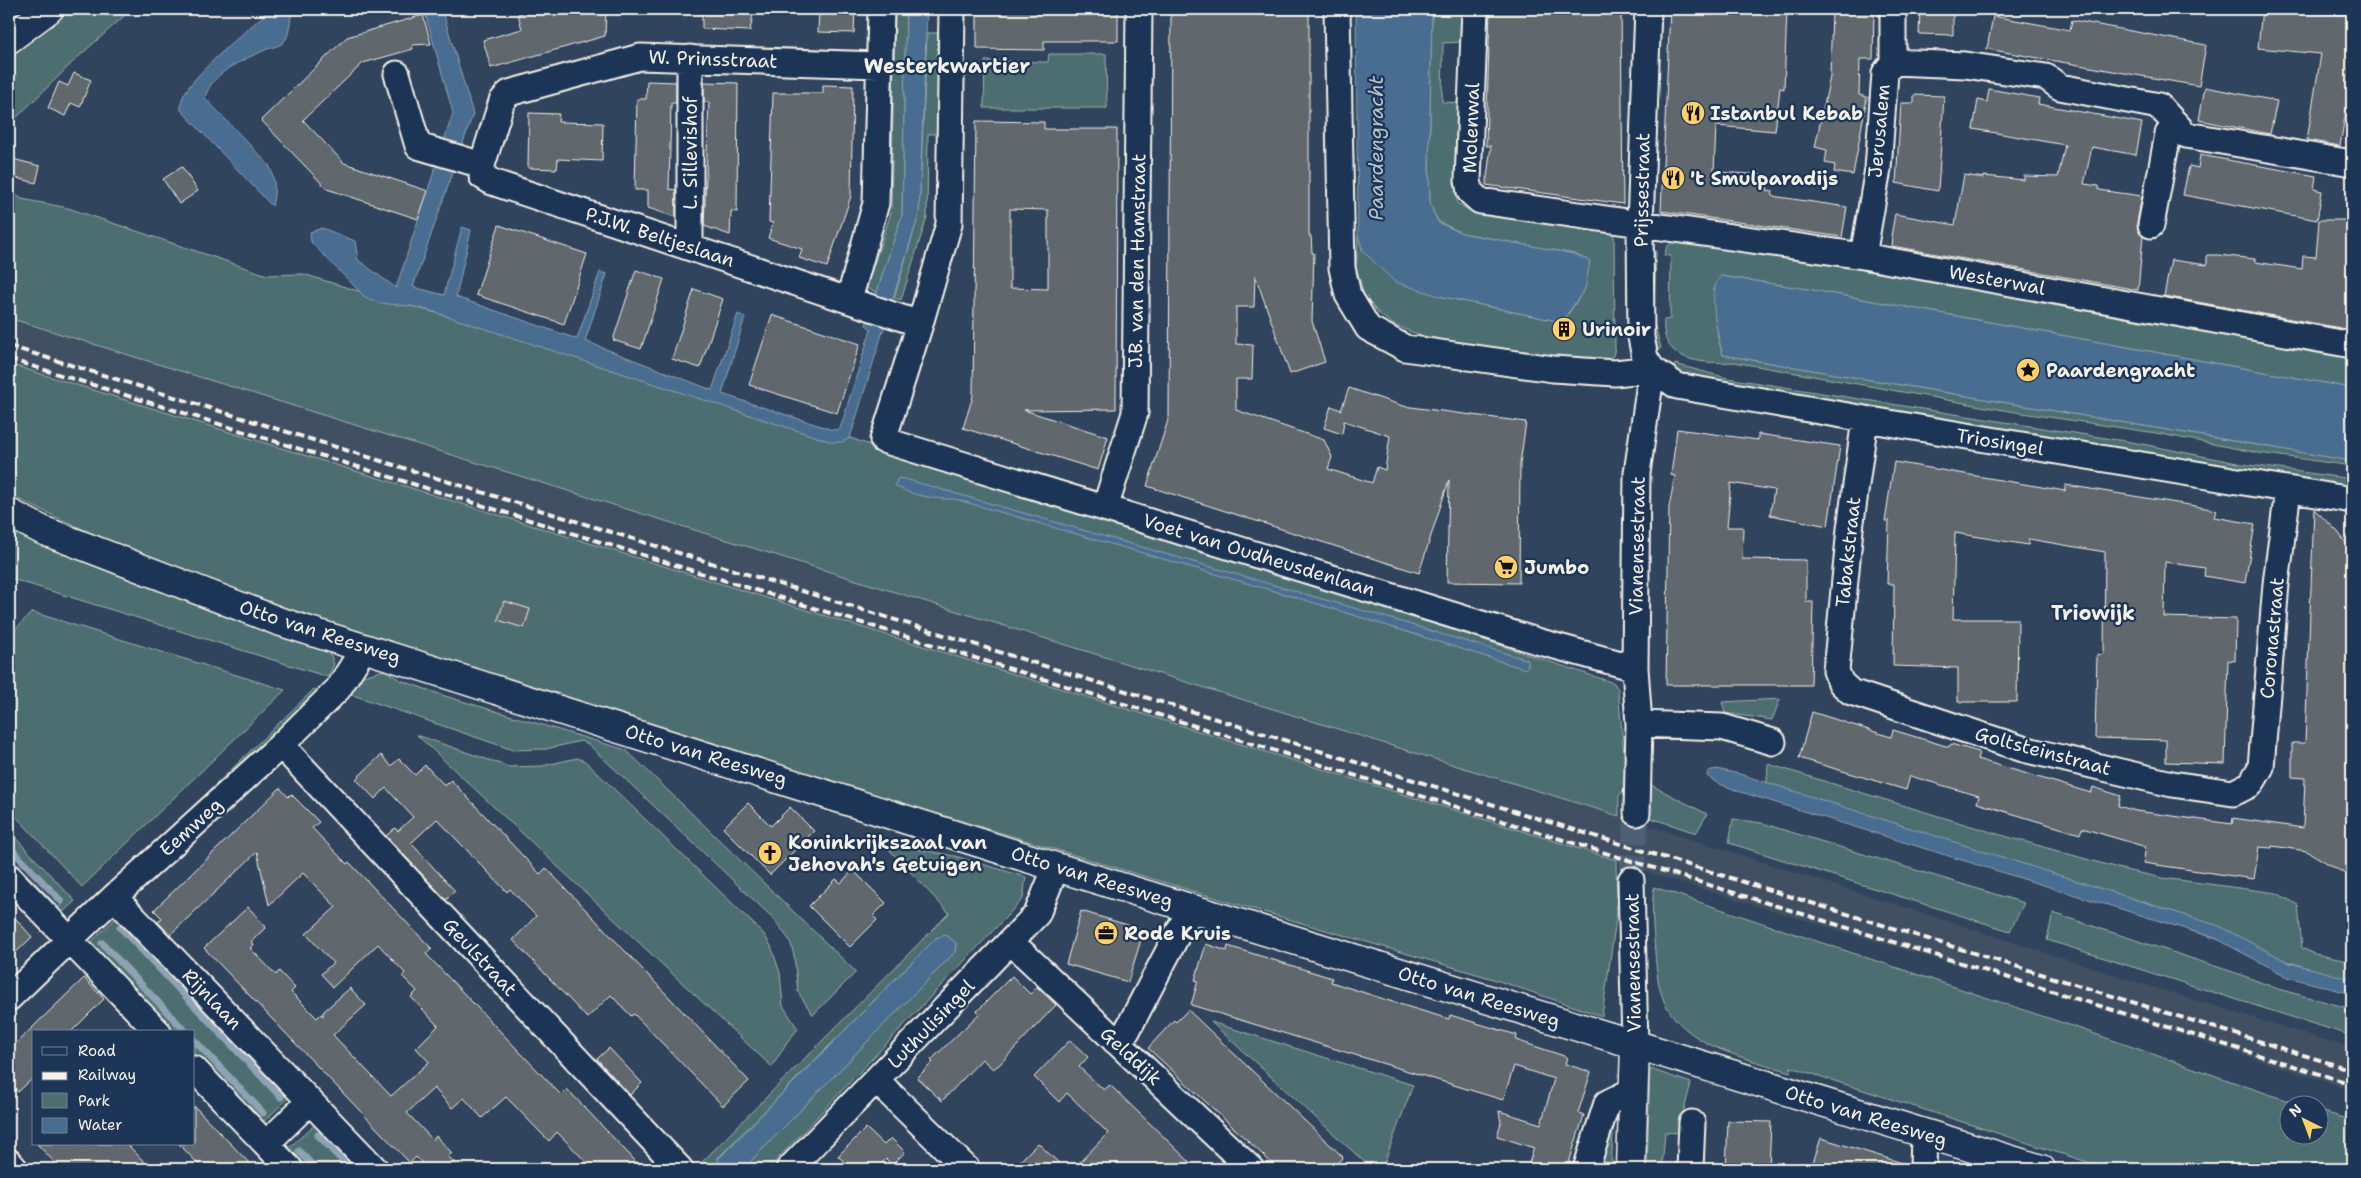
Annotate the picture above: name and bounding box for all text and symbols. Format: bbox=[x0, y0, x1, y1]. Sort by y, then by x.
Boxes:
street label: W. Prinsstraat bbox=[648, 44, 778, 74]
district label: Westerkwartier bbox=[864, 53, 1030, 79]
water label: Paardengracht bbox=[1363, 76, 1389, 220]
street label: Molenwal bbox=[1457, 82, 1485, 174]
street label: Jerusalem bbox=[1862, 83, 1896, 179]
street label: L. Sillevishof bbox=[678, 95, 703, 210]
restaurant icon: Istanbul Kebab bbox=[1680, 100, 1706, 126]
place label: Istanbul Kebab bbox=[1710, 101, 1863, 126]
street label: Prijssestraat bbox=[1629, 133, 1655, 247]
street label: J.B. van den Hamstraat bbox=[1123, 153, 1151, 369]
restaurant icon: 't Smulparadijs bbox=[1660, 165, 1686, 191]
place label: 't Smulparadijs bbox=[1690, 166, 1838, 191]
street label: P.J.W. Beltjeslaan bbox=[582, 201, 738, 273]
street label: Westerwal bbox=[1947, 259, 2048, 301]
building icon: Urinoir bbox=[1551, 316, 1577, 342]
place label: Urinoir bbox=[1582, 317, 1651, 342]
place icon: Paardengracht bbox=[2015, 357, 2041, 383]
place label: Paardengracht bbox=[2046, 358, 2195, 383]
street label: Triosingel bbox=[1954, 423, 2046, 461]
street label: Vianensestraat bbox=[1623, 476, 1651, 616]
street label: Tabakstraat bbox=[1830, 495, 1866, 609]
street label: Voet van Oudheusdenlaan bbox=[1140, 508, 1378, 602]
supermarket icon: Jumbo bbox=[1493, 554, 1519, 580]
place label: Jumbo bbox=[1524, 555, 1589, 580]
street label: Coronastraat bbox=[2254, 576, 2290, 700]
street label: Otto van Reesweg bbox=[236, 594, 404, 670]
district label: Triowijk bbox=[2051, 600, 2135, 626]
street label: Otto van Reesweg bbox=[622, 718, 790, 792]
street label: Goltsteinstraat bbox=[1972, 721, 2114, 781]
street label: Eemweg bbox=[154, 792, 228, 862]
place label: Koninkrijkszaal van Jehovah's Getuigen bbox=[788, 830, 987, 877]
church icon: Koninkrijkszaal van Jehovah's Getuigen bbox=[757, 840, 783, 866]
street label: Otto van Reesweg bbox=[1008, 840, 1176, 914]
street label: Vianensestraat bbox=[1619, 893, 1647, 1033]
street label: Geulstraat bbox=[437, 913, 523, 1001]
office icon: Rode Kruis bbox=[1093, 920, 1119, 946]
place label: Rode Kruis bbox=[1124, 921, 1231, 946]
street label: Otto van Reesweg bbox=[1395, 960, 1563, 1034]
street label: Rijnlaan bbox=[177, 963, 247, 1035]
street label: Luthulisingel bbox=[882, 974, 980, 1074]
street label: Gelddijk bbox=[1095, 1021, 1167, 1091]
legend bbox=[32, 1030, 195, 1146]
text: Road bbox=[78, 1041, 116, 1061]
text: Railway bbox=[78, 1065, 136, 1085]
street label: Otto van Reesweg bbox=[1782, 1079, 1950, 1153]
text: Park bbox=[78, 1091, 110, 1111]
north arrow bbox=[2278, 1096, 2328, 1146]
text: N bbox=[2285, 1100, 2305, 1121]
text: Water bbox=[78, 1115, 122, 1135]

